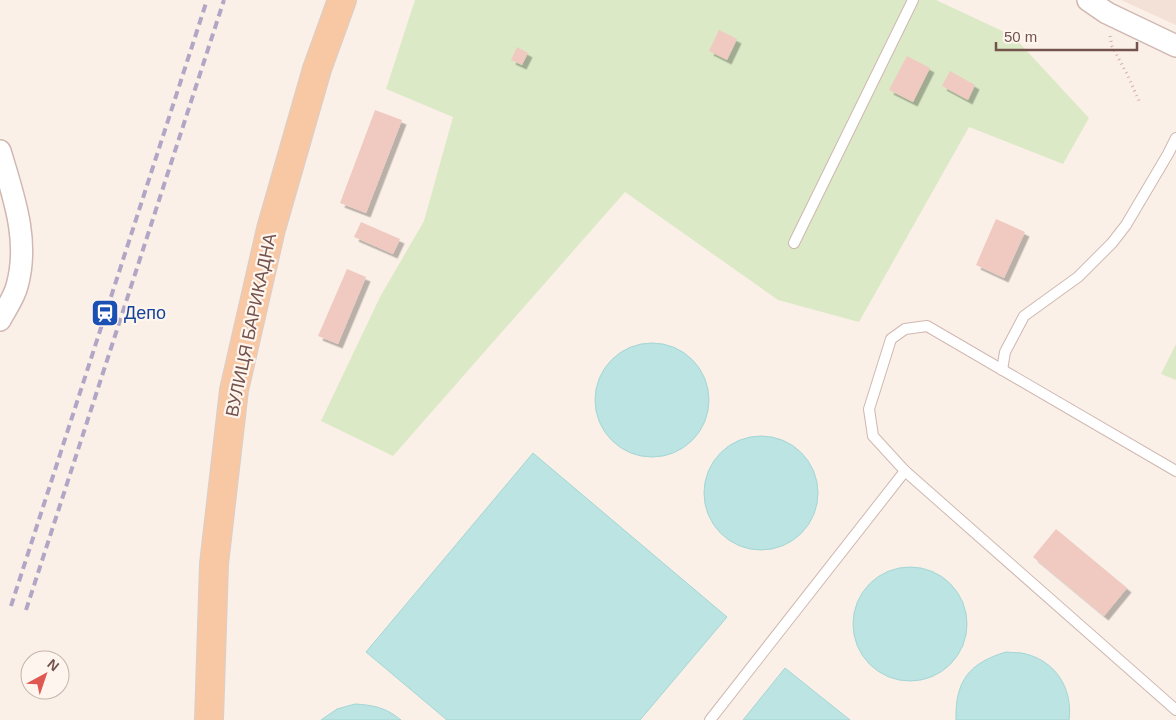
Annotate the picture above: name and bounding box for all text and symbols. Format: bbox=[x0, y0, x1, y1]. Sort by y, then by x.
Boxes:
scale bar bbox=[996, 20, 1137, 52]
text: 50 m bbox=[1004, 28, 1037, 45]
street label: ВУЛИЦЯ БАРИКАДНА bbox=[222, 231, 280, 419]
station icon: Депо bbox=[90, 298, 120, 328]
place label: Депо bbox=[124, 303, 166, 323]
north arrow bbox=[20, 650, 70, 700]
text: N bbox=[44, 656, 62, 674]

